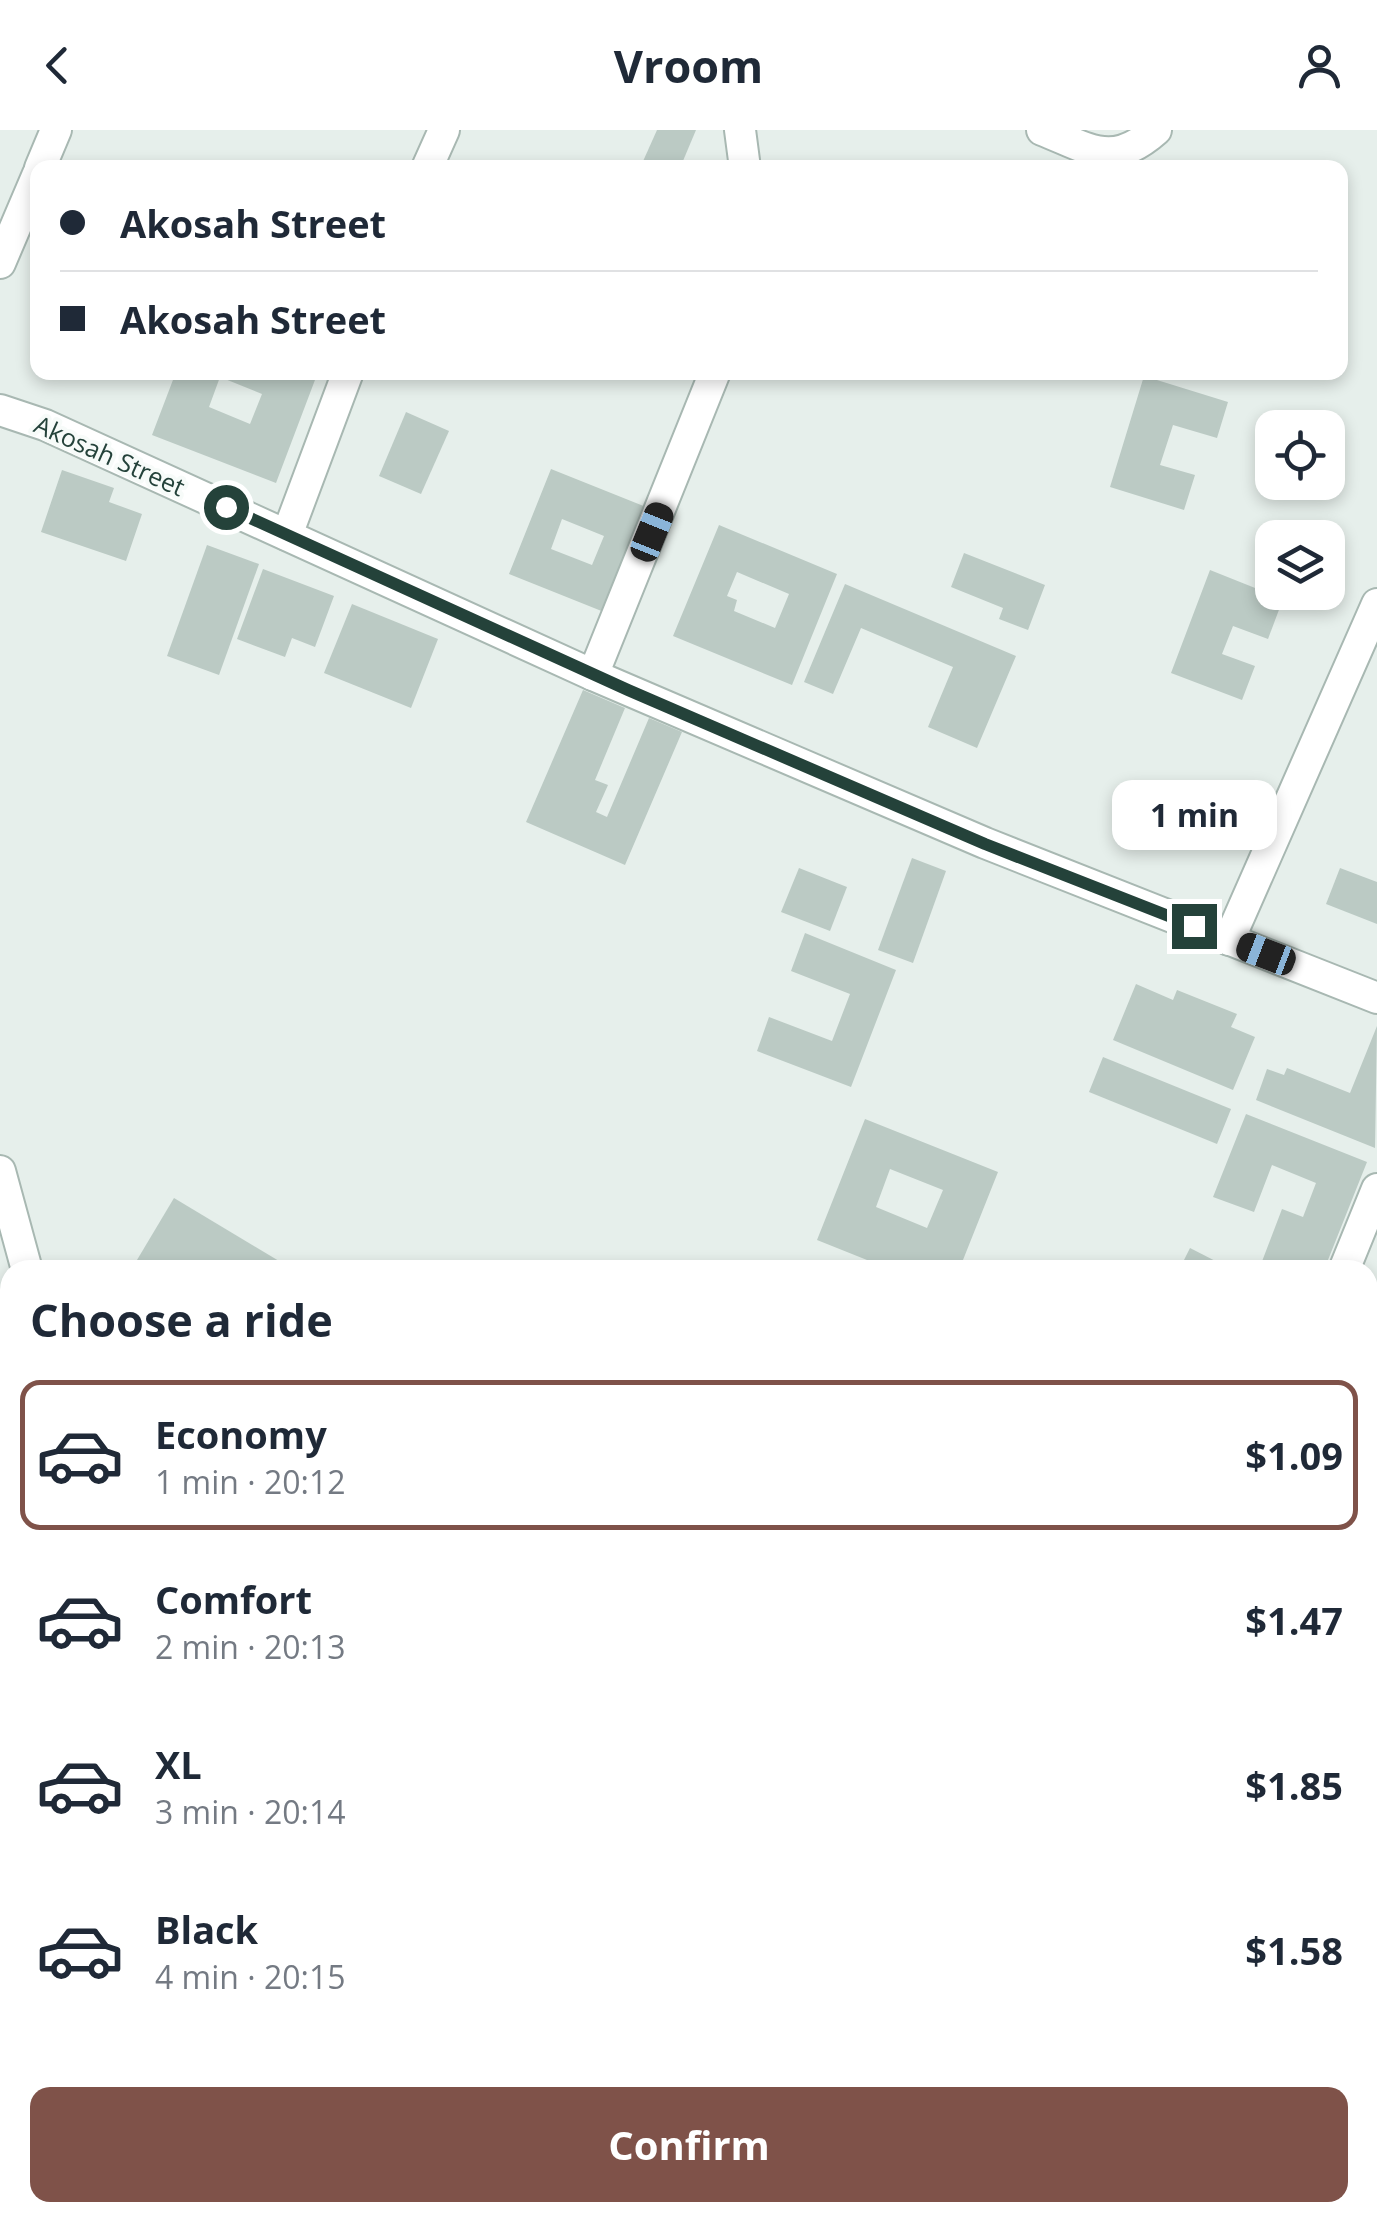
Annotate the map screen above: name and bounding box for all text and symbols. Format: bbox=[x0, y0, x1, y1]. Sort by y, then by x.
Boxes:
text: Vroom bbox=[614, 35, 763, 96]
icon: back bbox=[30, 38, 85, 93]
icon: person bbox=[1292, 38, 1347, 93]
text: Akosah Street bbox=[120, 197, 386, 249]
text: Akosah Street bbox=[120, 293, 386, 345]
street label: Akosah Street bbox=[29, 407, 191, 503]
map controls bbox=[1255, 410, 1345, 610]
button: locate bbox=[1255, 410, 1345, 500]
route start bbox=[204, 485, 249, 530]
car bbox=[627, 499, 677, 565]
button: layers bbox=[1255, 520, 1345, 610]
callout: 1 min bbox=[1112, 781, 1276, 851]
text: 1 min bbox=[1150, 793, 1239, 836]
route end bbox=[1172, 904, 1217, 949]
car bbox=[1233, 929, 1299, 979]
text: Choose a ride bbox=[30, 1289, 333, 1350]
text: Economy bbox=[155, 1408, 327, 1460]
icon: car bbox=[35, 1410, 125, 1500]
text: $1.09 bbox=[1245, 1429, 1343, 1481]
text: 1 min · 20:12 bbox=[155, 1460, 346, 1503]
text: Comfort bbox=[155, 1573, 312, 1625]
icon: car bbox=[35, 1575, 125, 1665]
text: $1.47 bbox=[1245, 1594, 1343, 1646]
text: 2 min · 20:13 bbox=[155, 1625, 346, 1668]
text: XL bbox=[155, 1738, 202, 1790]
icon: car bbox=[35, 1740, 125, 1830]
text: $1.85 bbox=[1245, 1759, 1343, 1811]
text: 3 min · 20:14 bbox=[155, 1790, 346, 1833]
text: Black bbox=[155, 1903, 258, 1955]
icon: car bbox=[35, 1905, 125, 1995]
text: $1.58 bbox=[1245, 1924, 1343, 1976]
text: 4 min · 20:15 bbox=[155, 1955, 346, 1998]
button: Confirm bbox=[30, 2087, 1348, 2202]

